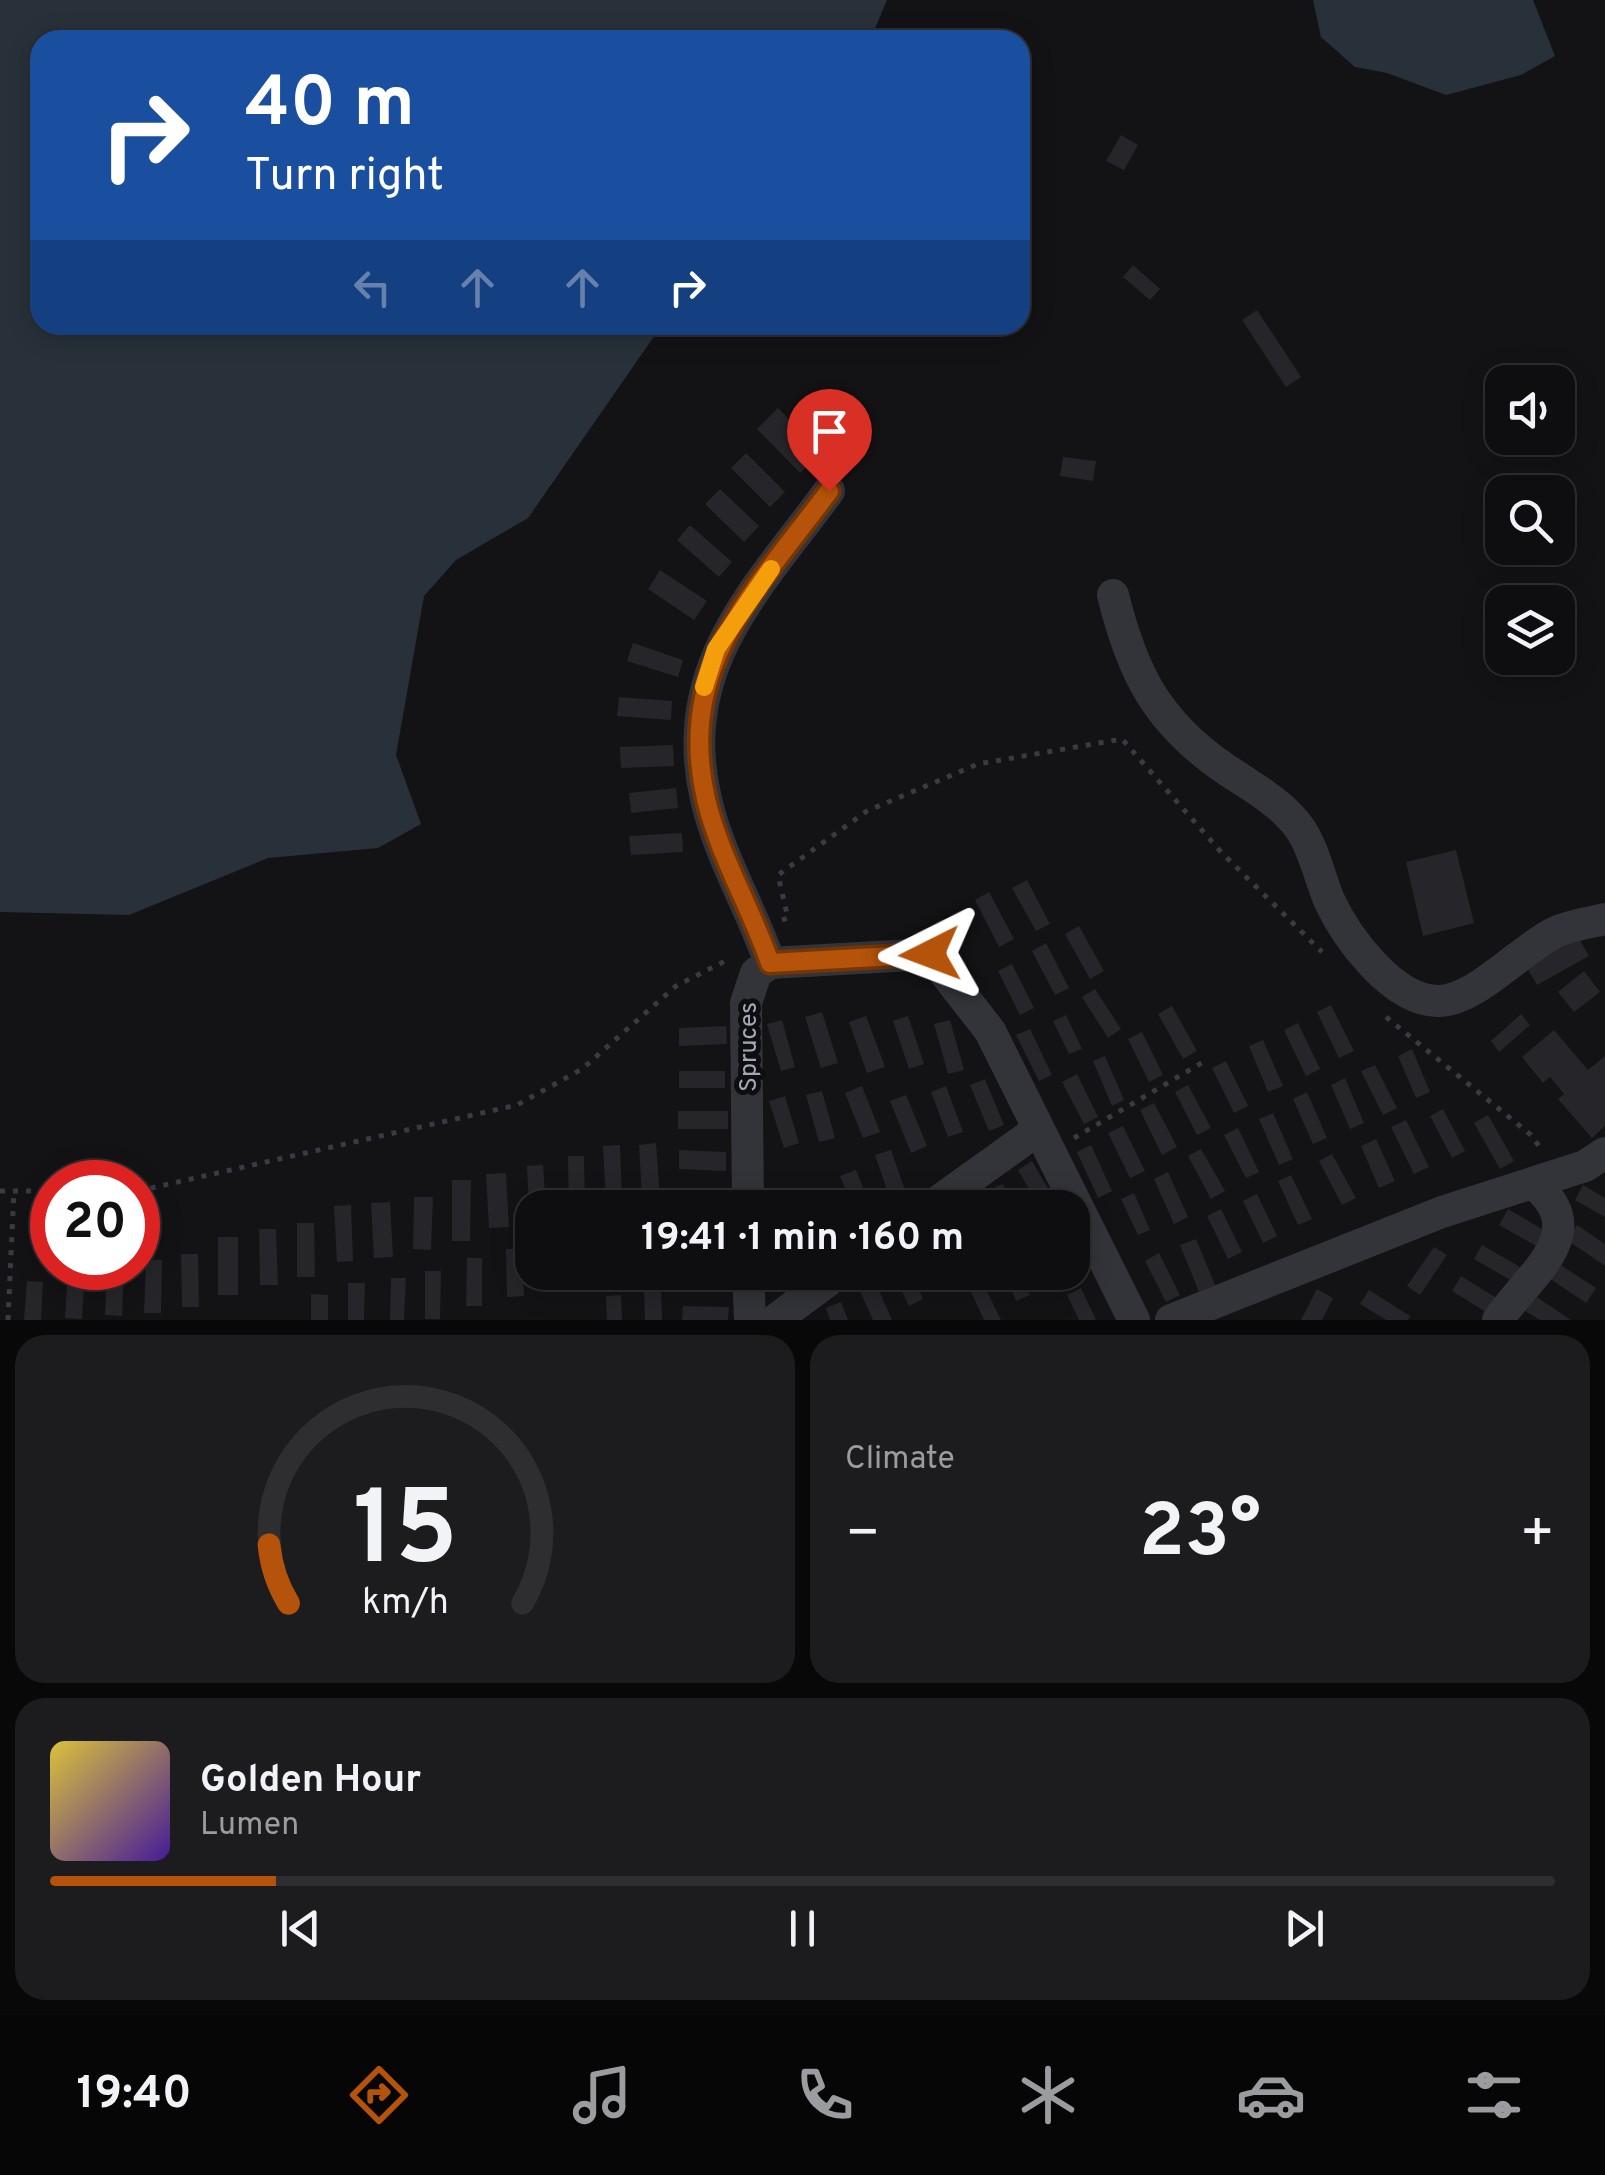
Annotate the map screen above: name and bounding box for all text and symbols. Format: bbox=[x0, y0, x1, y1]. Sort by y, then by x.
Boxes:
text: 40 m bbox=[245, 62, 415, 151]
icon: right bbox=[80, 70, 210, 200]
text: Turn right bbox=[245, 149, 444, 206]
icon: left bbox=[345, 260, 400, 315]
icon: ahead bbox=[450, 260, 505, 315]
icon: ahead bbox=[555, 260, 610, 315]
icon: right bbox=[660, 260, 715, 315]
map controls bbox=[1485, 365, 1575, 675]
button: sound bbox=[1485, 365, 1575, 455]
pin bbox=[787, 389, 872, 492]
icon: arrive bbox=[802, 404, 857, 459]
button: search bbox=[1485, 475, 1575, 565]
button: layers bbox=[1485, 585, 1575, 675]
position arrow bbox=[878, 902, 982, 1006]
street label: Spruces bbox=[734, 1002, 766, 1092]
speed limit sign: 20 bbox=[30, 1160, 160, 1290]
text: 19:41 · 1 min · 160 m bbox=[641, 1215, 964, 1264]
text: Climate bbox=[845, 1440, 955, 1480]
text: 15 bbox=[352, 1469, 458, 1601]
text: 23° bbox=[1139, 1488, 1261, 1583]
text: − bbox=[845, 1501, 880, 1571]
text: + bbox=[1520, 1501, 1555, 1571]
text: km/h bbox=[362, 1581, 448, 1627]
text: Golden Hour bbox=[200, 1757, 421, 1806]
text: Lumen bbox=[200, 1806, 299, 1846]
icon: previous bbox=[273, 1901, 328, 1956]
icon: pause bbox=[775, 1901, 830, 1956]
icon: next bbox=[1277, 1901, 1332, 1956]
icon: directions bbox=[344, 2060, 414, 2130]
icon: music bbox=[567, 2060, 637, 2130]
icon: phone bbox=[790, 2060, 860, 2130]
icon: climate bbox=[1013, 2060, 1083, 2130]
icon: car bbox=[1236, 2060, 1306, 2130]
icon: filters bbox=[1459, 2060, 1529, 2130]
text: 19:40 bbox=[76, 2067, 192, 2124]

